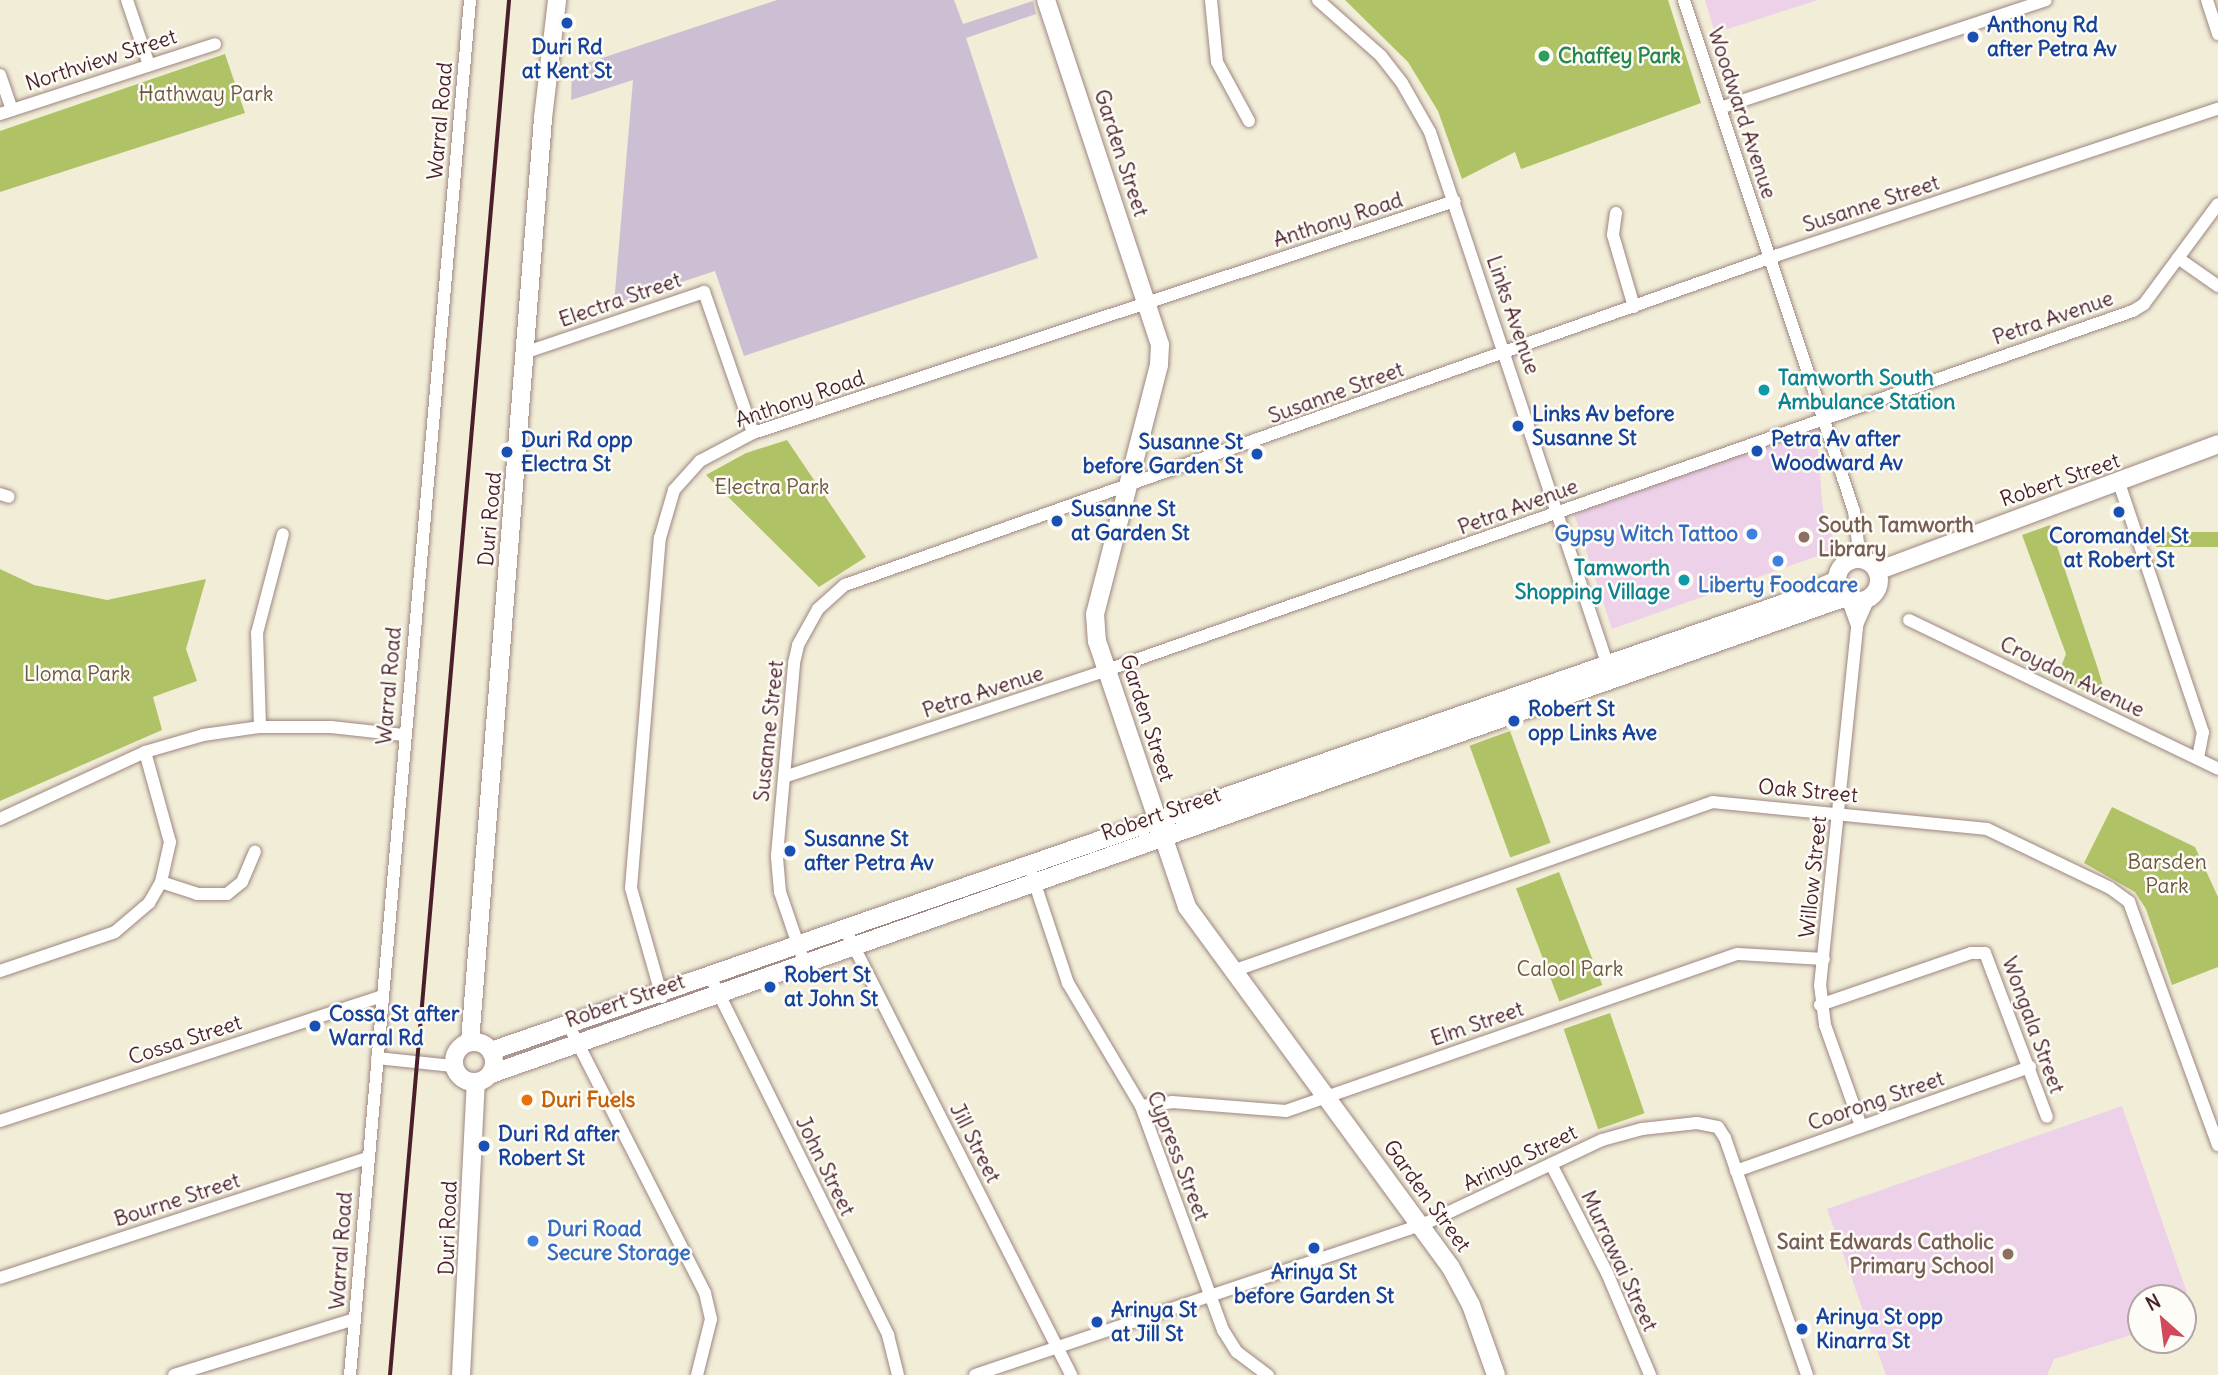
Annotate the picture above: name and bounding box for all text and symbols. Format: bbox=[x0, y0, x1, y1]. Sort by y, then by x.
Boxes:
place label: Anthony Rd after Petra Av bbox=[1987, 12, 2117, 62]
marker: Duri Rd at Kent St bbox=[559, 15, 575, 31]
street label: Northview Street bbox=[22, 24, 180, 96]
street label: Woodward Avenue bbox=[1702, 24, 1782, 202]
marker: Anthony Rd after Petra Av bbox=[1965, 29, 1981, 45]
place label: Duri Rd at Kent St bbox=[522, 34, 612, 84]
place label: Chaffey Park bbox=[1558, 43, 1681, 69]
marker: Chaffey Park bbox=[1536, 48, 1552, 64]
street label: Warral Road bbox=[422, 61, 458, 181]
park label: Hathway Park bbox=[139, 81, 273, 107]
street label: Garden Street bbox=[1089, 86, 1153, 220]
street label: Susanne Street bbox=[1800, 170, 1942, 238]
street label: Anthony Road bbox=[1270, 187, 1406, 253]
street label: Links Avenue bbox=[1481, 252, 1545, 378]
street label: Electra Street bbox=[556, 267, 684, 333]
street label: Petra Avenue bbox=[1989, 286, 2117, 350]
street label: Susanne Street bbox=[1265, 357, 1407, 429]
street label: Anthony Road bbox=[732, 365, 868, 433]
place label: Tamworth South Ambulance Station bbox=[1778, 365, 1955, 415]
marker: Tamworth South Ambulance Station bbox=[1756, 382, 1772, 398]
place label: Links Av before Susanne St bbox=[1532, 401, 1675, 451]
marker: Links Av before Susanne St bbox=[1510, 418, 1526, 434]
place label: Petra Av after Woodward Av bbox=[1771, 426, 1903, 476]
place label: Duri Rd opp Electra St bbox=[521, 427, 633, 477]
place label: Susanne St before Garden St bbox=[1083, 429, 1243, 479]
marker: Petra Av after Woodward Av bbox=[1749, 443, 1765, 459]
marker: Duri Rd opp Electra St bbox=[499, 444, 515, 460]
marker: Susanne St before Garden St bbox=[1249, 446, 1265, 462]
street label: Robert Street bbox=[1997, 448, 2123, 512]
street label: Duri Road bbox=[473, 471, 507, 567]
park label: Electra Park bbox=[715, 474, 829, 500]
street label: Petra Avenue bbox=[1455, 474, 1581, 540]
place label: Susanne St at Garden St bbox=[1071, 496, 1190, 546]
marker: Coromandel St at Robert St bbox=[2111, 504, 2127, 520]
place label: South Tamworth Library bbox=[1818, 512, 1974, 562]
marker: Susanne St at Garden St bbox=[1049, 513, 1065, 529]
place label: Gypsy Witch Tattoo bbox=[1554, 521, 1738, 547]
place label: Coromandel St at Robert St bbox=[2049, 523, 2189, 573]
marker: Gypsy Witch Tattoo bbox=[1744, 526, 1760, 542]
marker: South Tamworth Library bbox=[1796, 529, 1812, 545]
marker: Liberty Foodcare bbox=[1770, 553, 1786, 569]
place label: Tamworth Shopping Village bbox=[1515, 555, 1670, 605]
marker: Tamworth Shopping Village bbox=[1676, 572, 1692, 588]
place label: Liberty Foodcare bbox=[1698, 572, 1858, 598]
street label: Warral Road bbox=[371, 626, 407, 746]
street label: Croydon Avenue bbox=[1996, 631, 2148, 723]
street label: Garden Street bbox=[1115, 651, 1179, 785]
street label: Susanne Street bbox=[749, 659, 789, 803]
park label: Lloma Park bbox=[24, 661, 130, 687]
street label: Petra Avenue bbox=[919, 661, 1047, 723]
place label: Robert St opp Links Ave bbox=[1528, 696, 1657, 746]
marker: Robert St opp Links Ave bbox=[1506, 713, 1522, 729]
street label: Oak Street bbox=[1757, 774, 1859, 808]
street label: Robert Street bbox=[1098, 782, 1224, 846]
street label: Willow Street bbox=[1794, 815, 1832, 939]
place label: Susanne St after Petra Av bbox=[804, 826, 934, 876]
marker: Susanne St after Petra Av bbox=[782, 843, 798, 859]
park label: Barsden Park bbox=[2127, 849, 2207, 899]
street label: Wongala Street bbox=[1997, 953, 2069, 1097]
park label: Calool Park bbox=[1516, 956, 1624, 982]
place label: Robert St at John St bbox=[784, 962, 878, 1012]
street label: Robert Street bbox=[562, 969, 688, 1033]
marker: Robert St at John St bbox=[762, 979, 778, 995]
street label: Elm Street bbox=[1427, 996, 1527, 1052]
place label: Cossa St after Warral Rd bbox=[329, 1001, 459, 1051]
street label: Cossa Street bbox=[125, 1010, 245, 1070]
marker: Cossa St after Warral Rd bbox=[307, 1018, 323, 1034]
street label: Coorong Street bbox=[1805, 1066, 1947, 1136]
place label: Duri Fuels bbox=[541, 1087, 635, 1113]
street label: Cypress Street bbox=[1142, 1088, 1214, 1224]
marker: Duri Fuels bbox=[519, 1092, 535, 1108]
street label: Jill Street bbox=[944, 1099, 1006, 1187]
street label: John Street bbox=[790, 1112, 860, 1220]
street label: Arinya Street bbox=[1459, 1120, 1581, 1196]
place label: Duri Rd after Robert St bbox=[498, 1121, 620, 1171]
street label: Garden Street bbox=[1378, 1135, 1476, 1257]
marker: Duri Rd after Robert St bbox=[476, 1138, 492, 1154]
street label: Bourne Street bbox=[111, 1168, 243, 1232]
street label: Duri Road bbox=[434, 1180, 462, 1276]
street label: Murrawai Street bbox=[1575, 1187, 1663, 1335]
street label: Warral Road bbox=[324, 1191, 358, 1311]
place label: Duri Road Secure Storage bbox=[547, 1216, 691, 1266]
place label: Saint Edwards Catholic Primary School bbox=[1777, 1229, 1994, 1279]
marker: Duri Road Secure Storage bbox=[525, 1233, 541, 1249]
marker: Arinya St before Garden St bbox=[1306, 1240, 1322, 1256]
marker: Saint Edwards Catholic Primary School bbox=[2000, 1246, 2016, 1262]
place label: Arinya St before Garden St bbox=[1234, 1259, 1394, 1309]
north arrow bbox=[2127, 1284, 2197, 1354]
text: N bbox=[2142, 1289, 2165, 1316]
place label: Arinya St at Jill St bbox=[1111, 1297, 1197, 1347]
place label: Arinya St opp Kinarra St bbox=[1816, 1304, 1943, 1354]
marker: Arinya St at Jill St bbox=[1089, 1314, 1105, 1330]
marker: Arinya St opp Kinarra St bbox=[1794, 1321, 1810, 1337]

